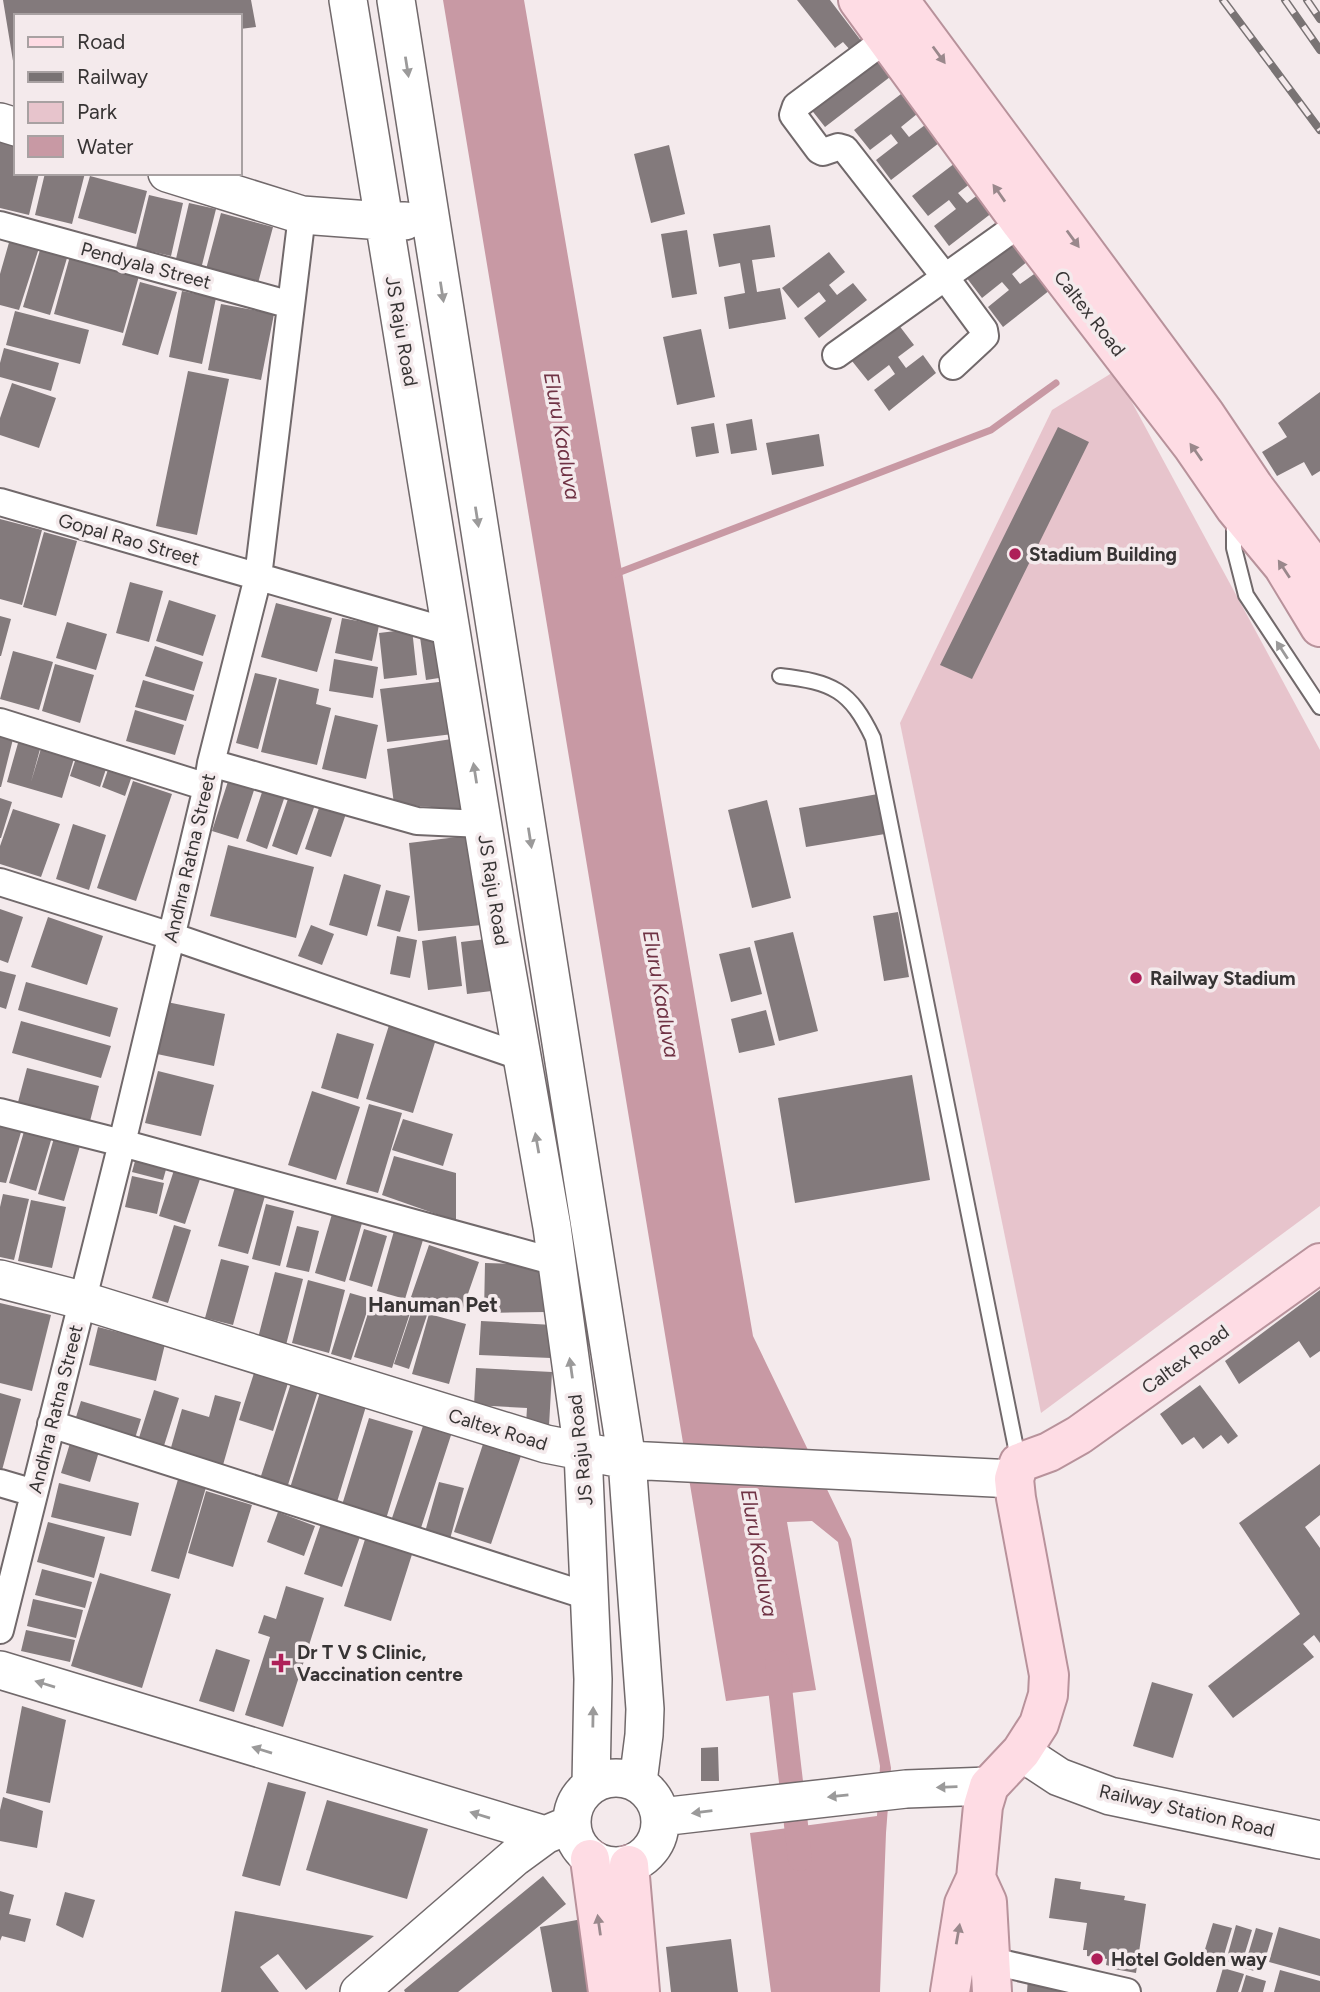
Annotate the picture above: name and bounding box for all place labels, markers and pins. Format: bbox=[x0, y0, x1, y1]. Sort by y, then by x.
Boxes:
place label: Stadium Building bbox=[1029, 543, 1177, 566]
marker: Stadium Building bbox=[1007, 546, 1023, 562]
place label: Railway Stadium bbox=[1150, 967, 1296, 990]
marker: Railway Stadium bbox=[1128, 970, 1144, 986]
place label: Dr T V S Clinic, Vaccination centre bbox=[297, 1641, 463, 1686]
marker: Dr T V S Clinic, Vaccination centre bbox=[271, 1653, 291, 1673]
place label: Hotel Golden way bbox=[1111, 1948, 1267, 1971]
marker: Hotel Golden way bbox=[1089, 1951, 1105, 1967]

